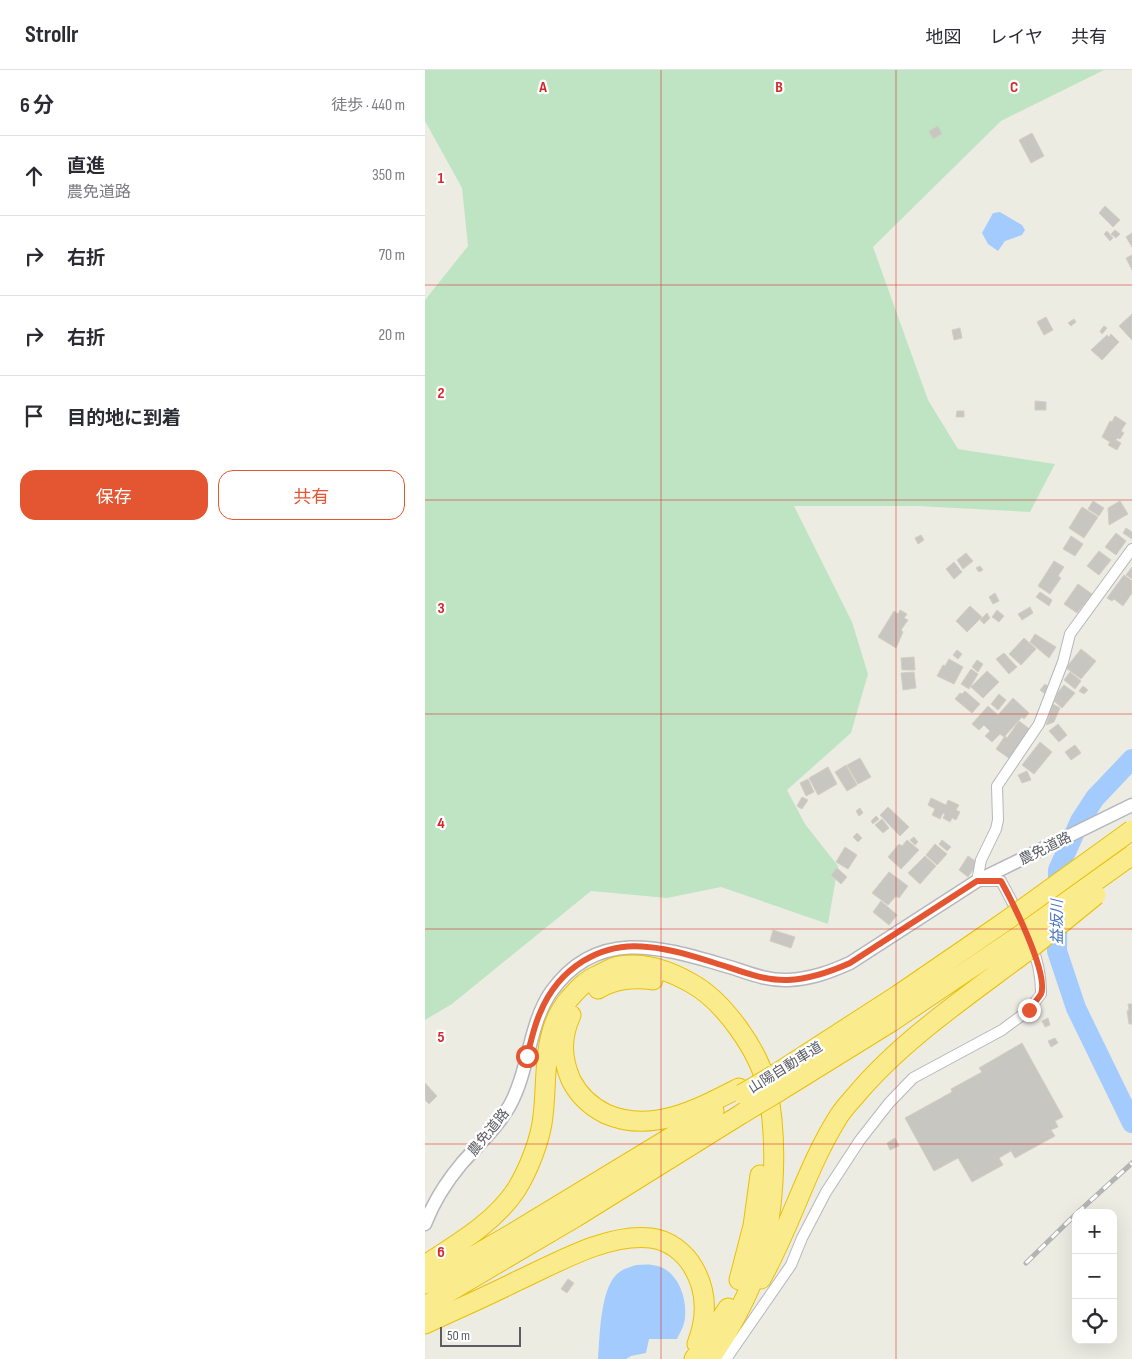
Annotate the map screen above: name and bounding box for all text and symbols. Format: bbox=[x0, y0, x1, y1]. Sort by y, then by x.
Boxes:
text: Strollr bbox=[25, 20, 79, 49]
text: 地図 bbox=[926, 27, 962, 48]
text: レイヤ bbox=[990, 27, 1043, 48]
text: 共有 bbox=[1071, 27, 1107, 48]
text: A bbox=[538, 78, 547, 97]
text: B bbox=[775, 78, 783, 97]
text: C bbox=[1010, 78, 1018, 97]
text: 6 分 bbox=[20, 93, 54, 118]
text: 徒歩 · 440 m bbox=[331, 96, 405, 115]
text: 直進 bbox=[67, 155, 105, 178]
icon: ahead bbox=[20, 162, 48, 190]
text: 350 m bbox=[372, 166, 405, 185]
text: 1 bbox=[438, 169, 445, 188]
text: 農免道路 bbox=[67, 183, 131, 202]
icon: right bbox=[20, 242, 48, 270]
text: 70 m bbox=[379, 246, 405, 265]
text: 右折 bbox=[67, 247, 105, 270]
icon: right bbox=[20, 322, 48, 350]
text: 20 m bbox=[378, 326, 405, 345]
text: 右折 bbox=[67, 327, 105, 350]
text: 2 bbox=[437, 384, 445, 403]
icon: arrive bbox=[20, 402, 48, 430]
text: 目的地に到着 bbox=[67, 407, 181, 430]
button: 保存 bbox=[20, 470, 208, 520]
button: 共有 bbox=[218, 470, 405, 520]
text: 3 bbox=[437, 599, 445, 618]
text: 4 bbox=[437, 814, 445, 833]
street label: 農免道路 bbox=[1016, 829, 1074, 868]
water label: 益坂川 bbox=[1048, 898, 1067, 945]
route end bbox=[1018, 999, 1041, 1022]
text: 5 bbox=[437, 1028, 445, 1047]
street label: 山陽自動車道 bbox=[745, 1038, 825, 1097]
route start bbox=[516, 1045, 539, 1068]
street label: 農免道路 bbox=[464, 1105, 513, 1159]
map controls bbox=[1072, 1209, 1117, 1344]
button: + bbox=[1072, 1209, 1117, 1254]
text: 6 bbox=[437, 1243, 445, 1262]
button: − bbox=[1072, 1254, 1117, 1299]
button: locate bbox=[1072, 1299, 1117, 1344]
scale bar bbox=[440, 1324, 521, 1347]
text: 50 m bbox=[447, 1327, 470, 1344]

